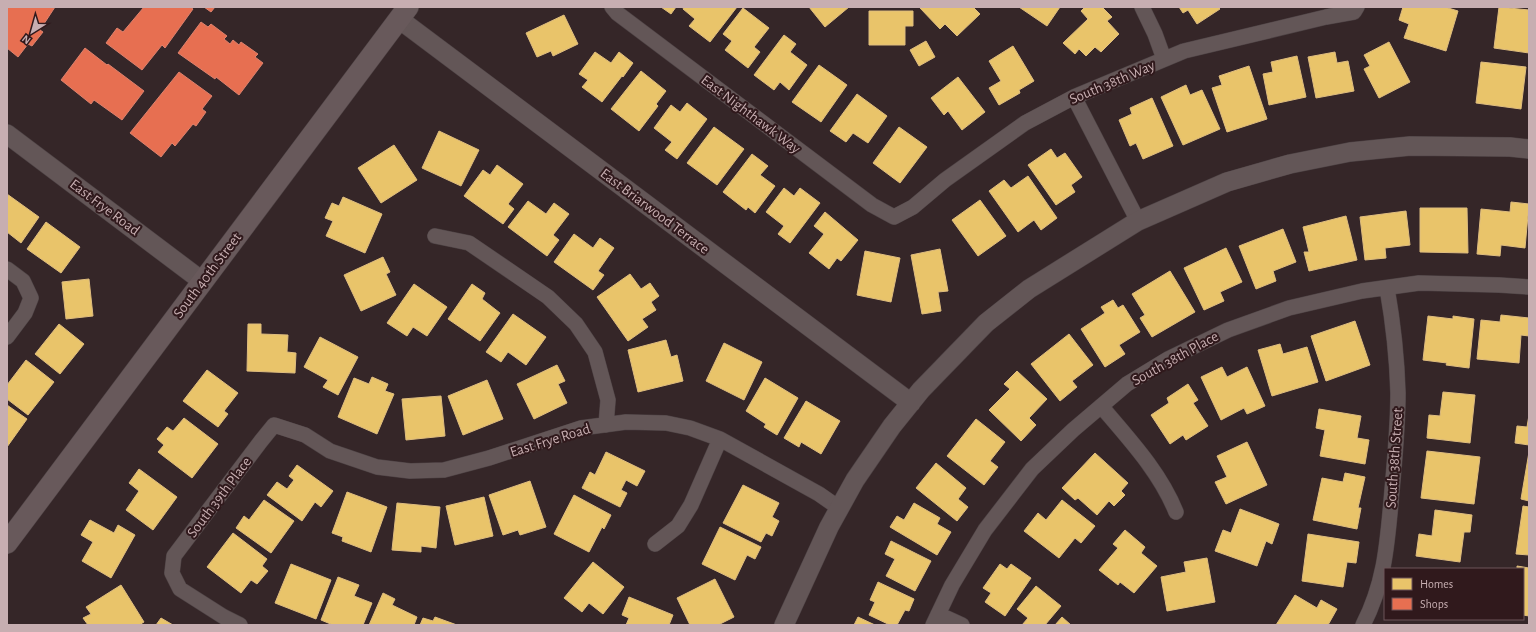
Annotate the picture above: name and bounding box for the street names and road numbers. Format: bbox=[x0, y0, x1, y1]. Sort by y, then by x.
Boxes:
street label: South 38th Way bbox=[1067, 58, 1158, 107]
street label: East Nighthawk Way bbox=[698, 72, 804, 157]
street label: East Briarwood Terrace bbox=[597, 166, 712, 257]
street label: East Frye Road bbox=[67, 176, 143, 239]
street label: South 40th Street bbox=[171, 230, 244, 321]
street label: South 38th Place bbox=[1129, 328, 1221, 388]
street label: South 38th Street bbox=[1384, 407, 1406, 509]
street label: East Frye Road bbox=[508, 421, 592, 460]
street label: South 39th Place bbox=[184, 454, 254, 540]

